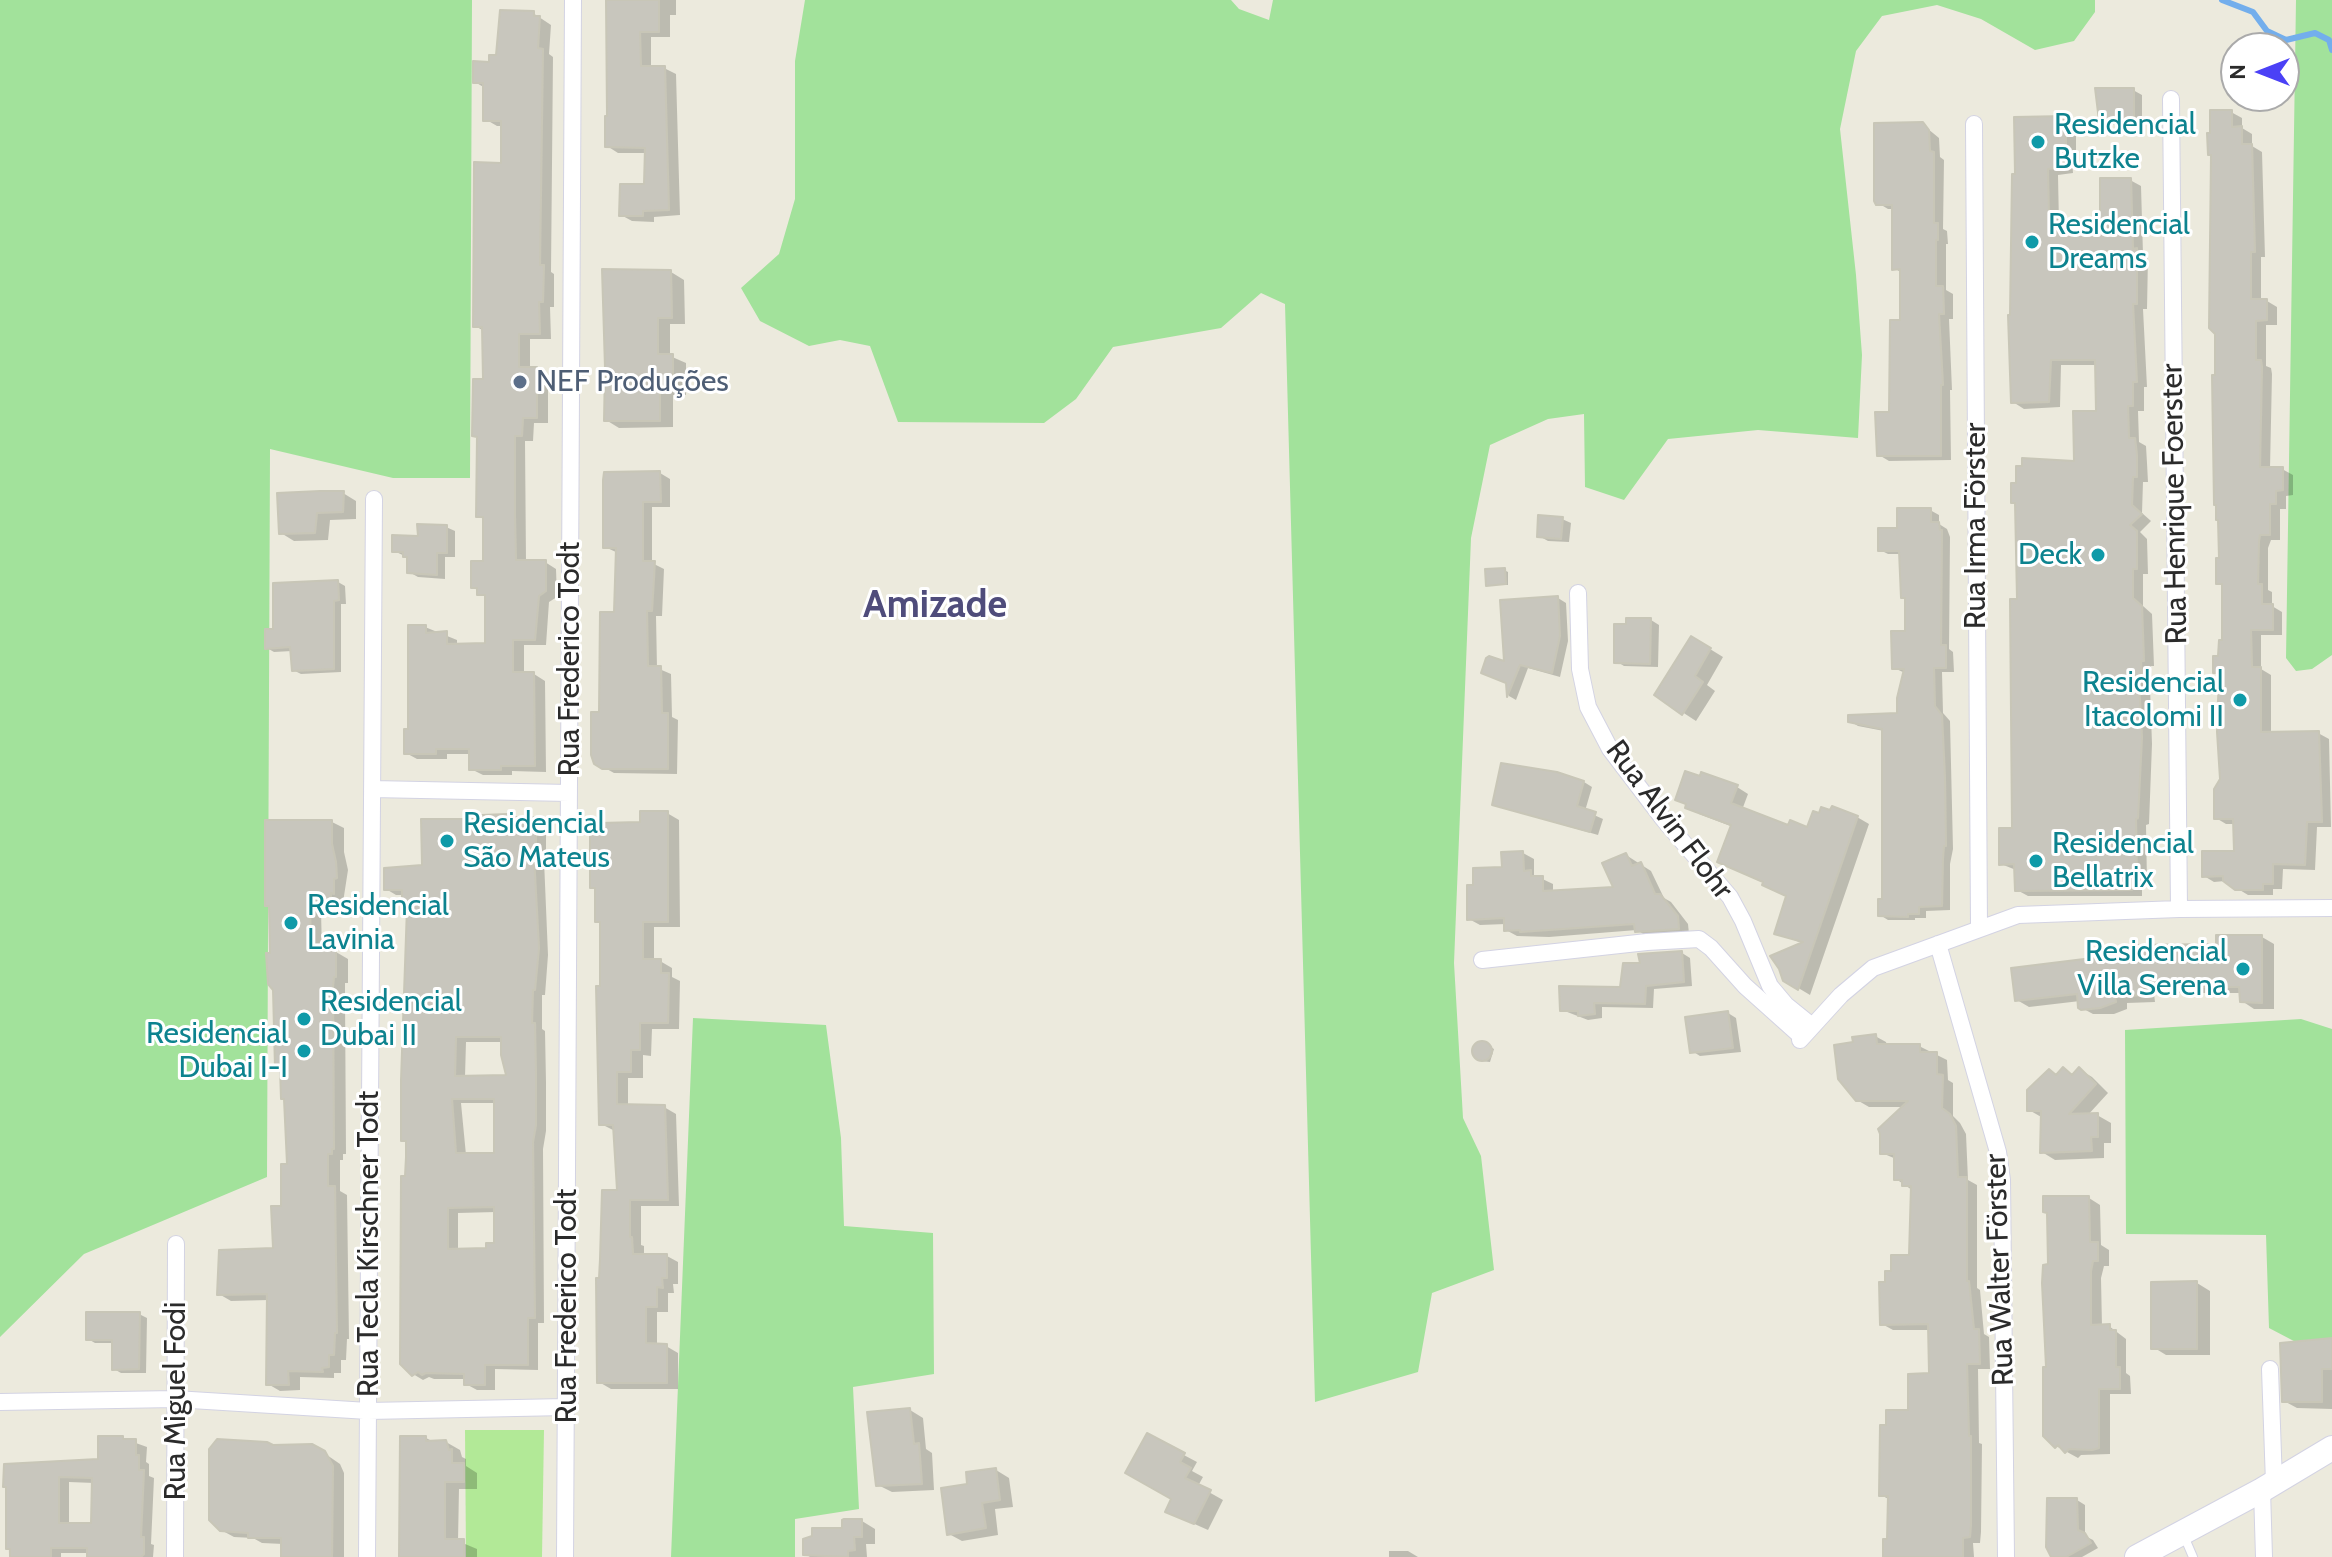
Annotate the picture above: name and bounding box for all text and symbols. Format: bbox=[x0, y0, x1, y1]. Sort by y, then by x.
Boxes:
north arrow bbox=[2220, 32, 2300, 112]
text: N bbox=[2224, 64, 2251, 80]
place label: Residencial Butzke bbox=[2054, 107, 2196, 178]
marker: Residencial Butzke bbox=[2029, 133, 2047, 151]
place label: Residencial Dreams bbox=[2048, 207, 2190, 278]
marker: Residencial Dreams bbox=[2023, 233, 2041, 251]
street label: Rua Henrique Foerster bbox=[2155, 363, 2195, 645]
place label: NEF Produções bbox=[536, 364, 729, 400]
marker: NEF Produções bbox=[511, 373, 529, 391]
street label: Rua Irma Förster bbox=[1958, 423, 1994, 629]
place label: Deck bbox=[2018, 537, 2082, 573]
street label: Rua Frederico Todt bbox=[552, 542, 588, 776]
marker: Deck bbox=[2089, 546, 2107, 564]
district label: Amizade bbox=[863, 583, 1007, 629]
place label: Residencial Itacolomi II bbox=[2082, 665, 2224, 736]
marker: Residencial Itacolomi II bbox=[2231, 691, 2249, 709]
street label: Rua Alvin Flohr bbox=[1598, 734, 1740, 906]
place label: Residencial São Mateus bbox=[463, 806, 610, 876]
place label: Residencial Bellatrix bbox=[2052, 826, 2194, 896]
marker: Residencial São Mateus bbox=[438, 832, 456, 850]
marker: Residencial Bellatrix bbox=[2027, 852, 2045, 870]
place label: Residencial Lavinia bbox=[307, 888, 449, 958]
marker: Residencial Lavinia bbox=[282, 914, 300, 932]
place label: Residencial Villa Serena bbox=[2077, 934, 2227, 1004]
marker: Residencial Villa Serena bbox=[2234, 960, 2252, 978]
place label: Residencial Dubai II bbox=[320, 984, 462, 1054]
marker: Residencial Dubai II bbox=[295, 1010, 313, 1028]
place label: Residencial Dubai I-I bbox=[146, 1016, 288, 1086]
marker: Residencial Dubai I-I bbox=[295, 1042, 313, 1060]
street label: Rua Tecla Kirschner Todt bbox=[351, 1091, 387, 1397]
street label: Rua Walter Förster bbox=[1978, 1153, 2022, 1387]
street label: Rua Frederico Todt bbox=[549, 1189, 585, 1423]
street label: Rua Miguel Fodi bbox=[158, 1302, 194, 1500]

